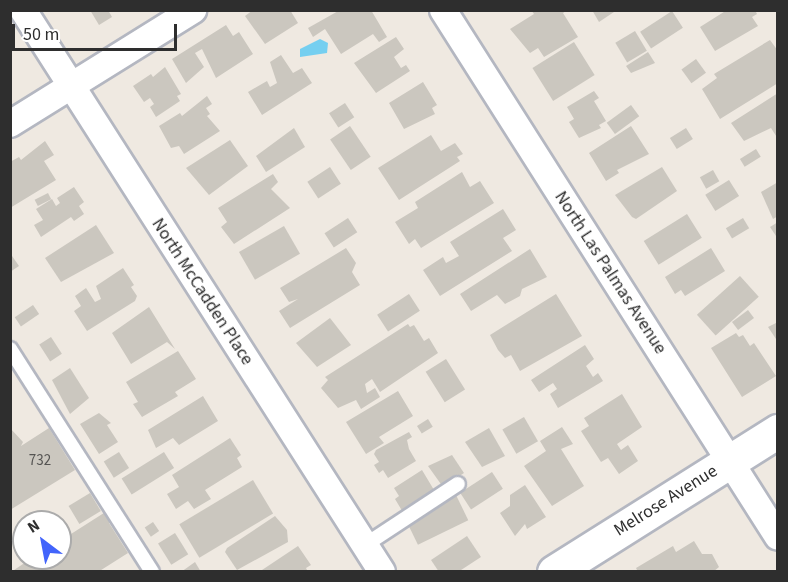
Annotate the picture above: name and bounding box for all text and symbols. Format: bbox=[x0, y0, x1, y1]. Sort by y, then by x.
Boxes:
scale bar bbox=[15, 12, 180, 50]
text: 50 m bbox=[23, 22, 59, 47]
street label: North Las Palmas Avenue bbox=[549, 188, 671, 358]
street label: North McCadden Place bbox=[146, 215, 258, 369]
house number: 732 bbox=[29, 452, 51, 470]
street label: Melrose Avenue bbox=[610, 461, 722, 541]
north arrow bbox=[12, 510, 72, 570]
text: N bbox=[23, 514, 44, 539]

